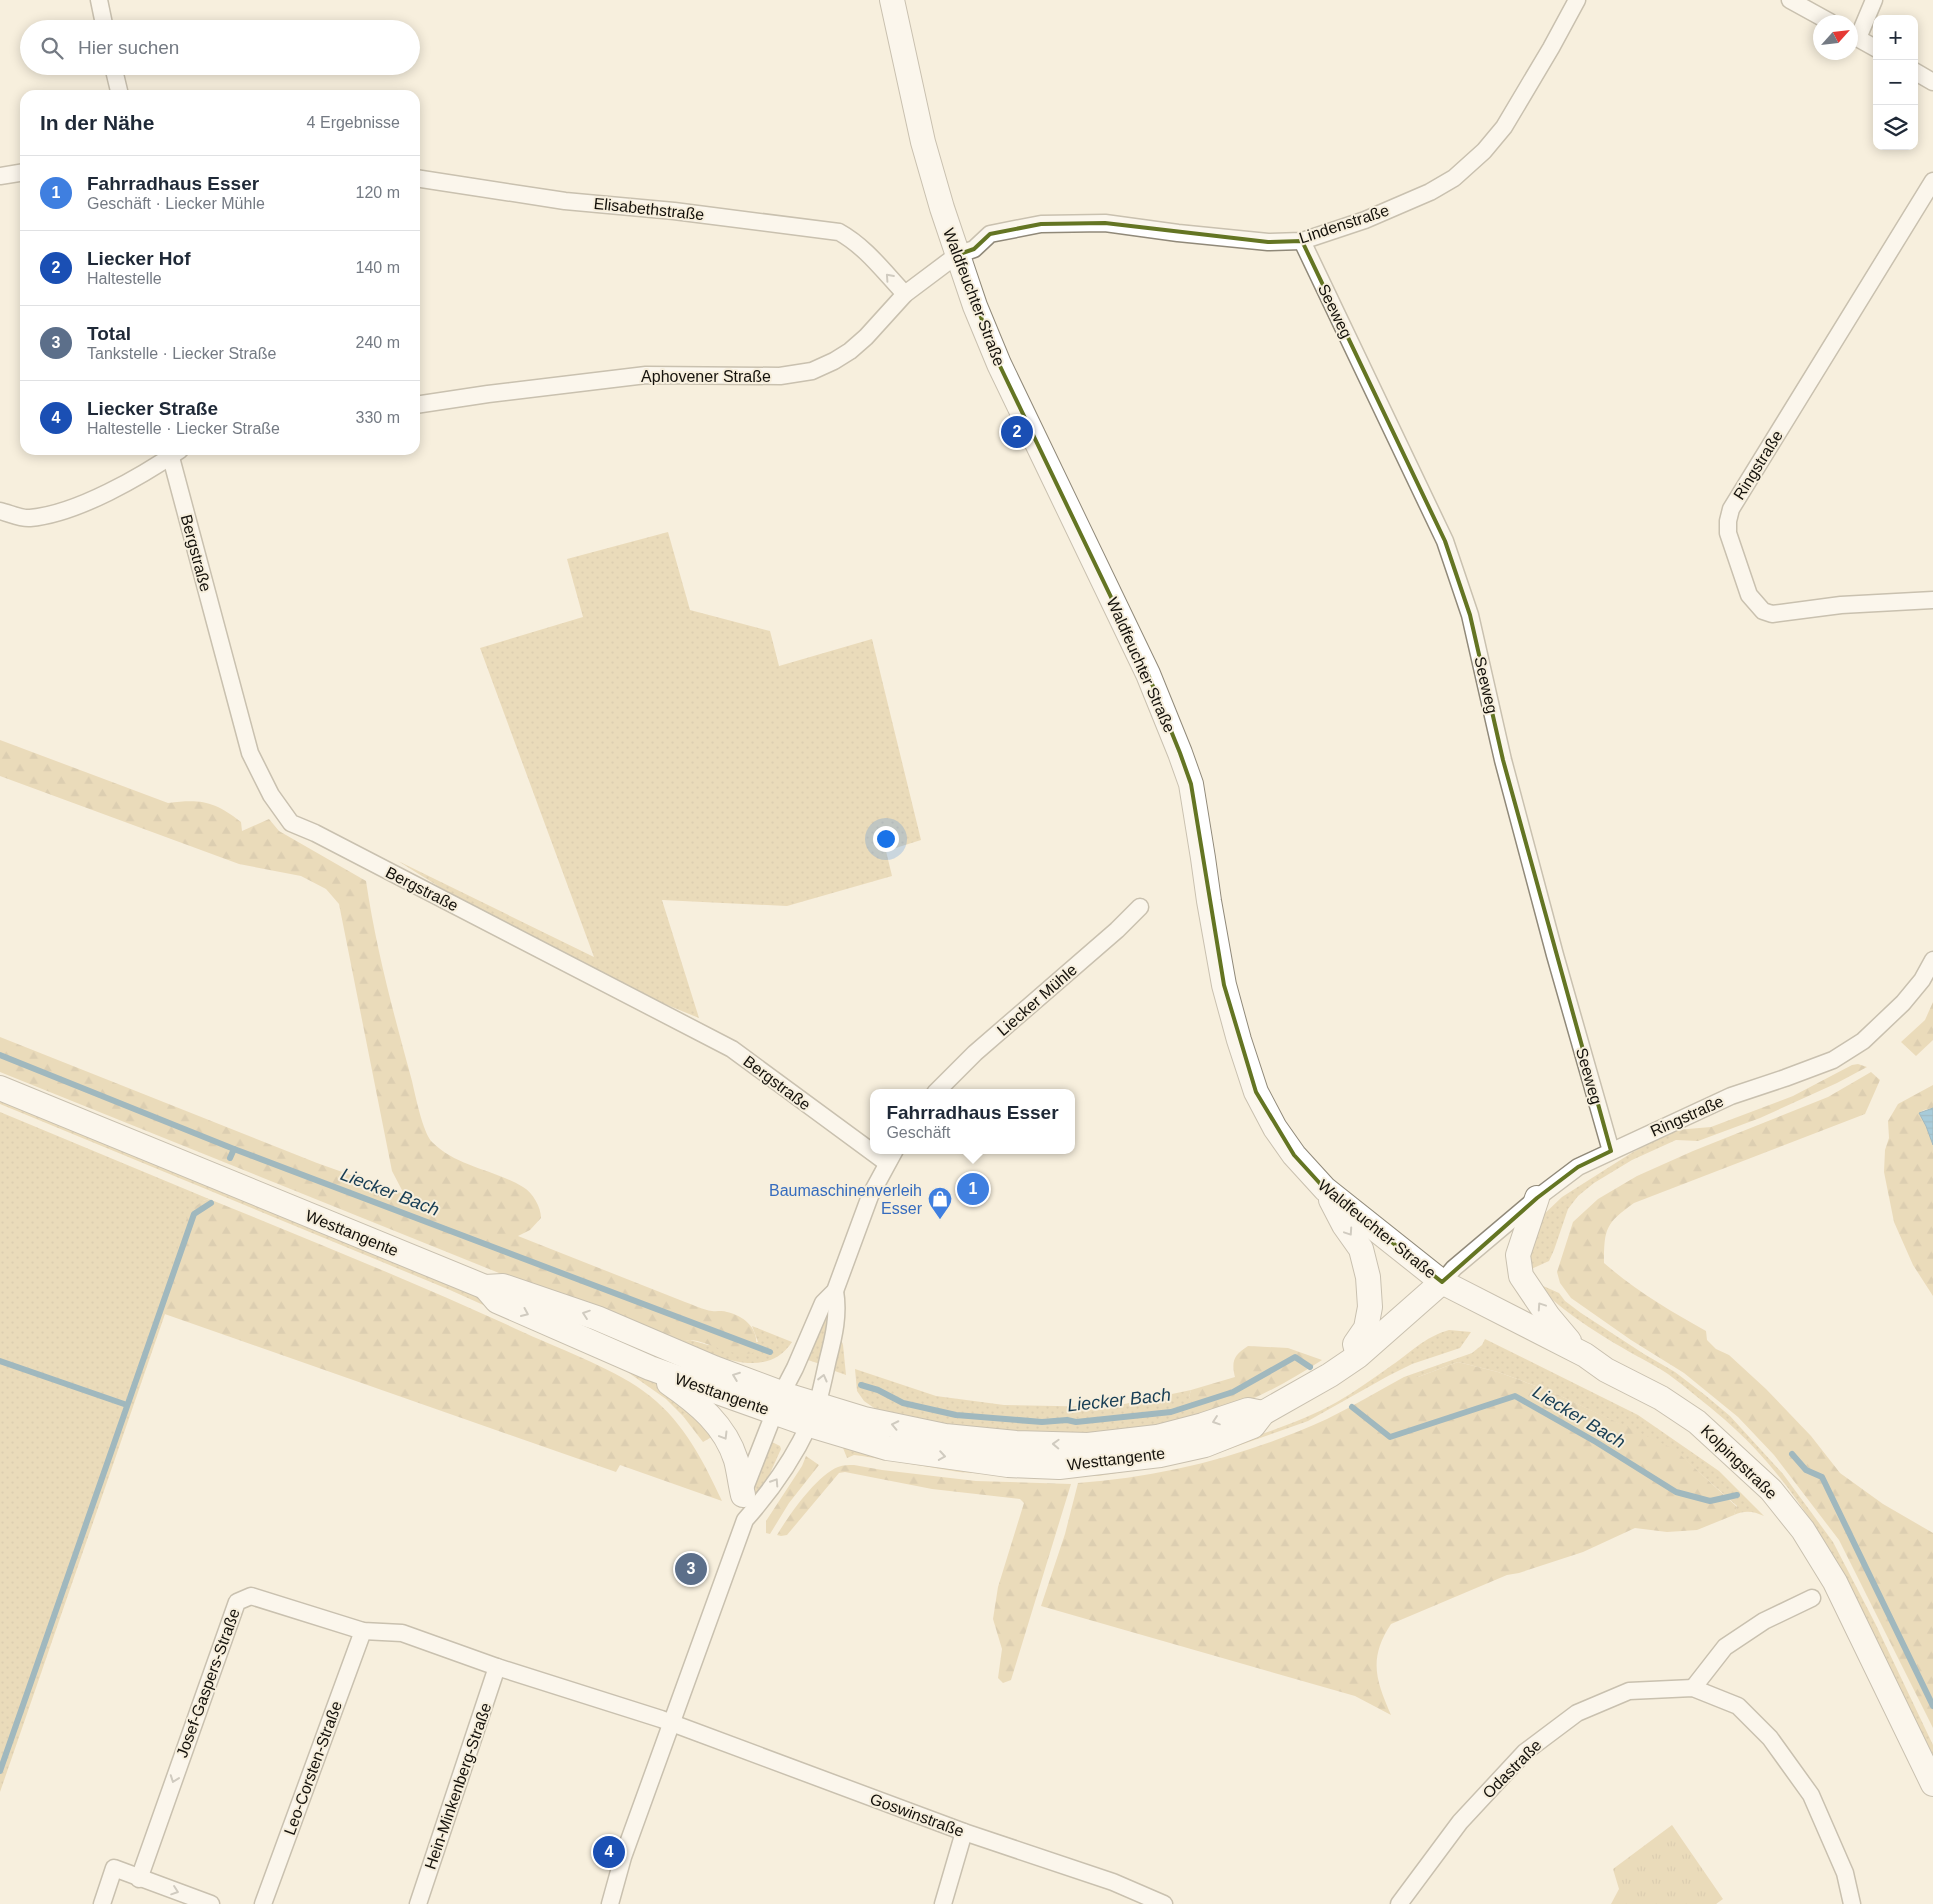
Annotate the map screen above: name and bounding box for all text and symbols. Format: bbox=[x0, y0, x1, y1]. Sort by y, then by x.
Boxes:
north arrow bbox=[1813, 15, 1858, 60]
map controls bbox=[1873, 15, 1918, 150]
button: + bbox=[1873, 15, 1918, 60]
search box bbox=[20, 20, 420, 75]
icon: search bbox=[38, 34, 66, 62]
text: Hier suchen bbox=[78, 37, 179, 58]
button: − bbox=[1873, 60, 1918, 105]
button: layers bbox=[1873, 105, 1918, 150]
text: In der Nähe bbox=[40, 111, 154, 134]
text: 4 Ergebnisse bbox=[307, 114, 400, 131]
text: Fahrradhaus Esser bbox=[87, 173, 259, 194]
text: 1 bbox=[52, 184, 60, 201]
text: 120 m bbox=[356, 184, 400, 201]
text: Geschäft · Liecker Mühle bbox=[87, 195, 265, 212]
street label: Elisabethstraße bbox=[593, 195, 705, 223]
street label: Lindenstraße bbox=[1297, 201, 1391, 247]
street label: Waldfeuchter Straße bbox=[940, 226, 1008, 368]
text: Liecker Hof bbox=[87, 248, 190, 269]
text: 2 bbox=[52, 259, 60, 276]
text: 140 m bbox=[356, 259, 400, 276]
text: Haltestelle bbox=[87, 270, 162, 287]
one-way arrow bbox=[886, 274, 895, 283]
street label: Seeweg bbox=[1315, 281, 1355, 341]
text: Total bbox=[87, 323, 131, 344]
text: 3 bbox=[52, 334, 60, 351]
text: 240 m bbox=[356, 334, 400, 351]
text: Tankstelle · Liecker Straße bbox=[87, 345, 276, 362]
street label: Aphovener Straße bbox=[641, 368, 771, 385]
text: Liecker Straße bbox=[87, 398, 218, 419]
text: 4 bbox=[52, 409, 60, 426]
text: 330 m bbox=[356, 409, 400, 426]
pin: 2 bbox=[1001, 413, 1033, 451]
text: Haltestelle · Liecker Straße bbox=[87, 420, 280, 437]
street label: Ringstraße bbox=[1730, 427, 1786, 503]
street label: Bergstraße bbox=[178, 513, 214, 594]
street label: Waldfeuchter Straße bbox=[1104, 595, 1179, 735]
street label: Seeweg bbox=[1471, 655, 1501, 715]
your location bbox=[873, 826, 899, 852]
street label: Bergstraße bbox=[383, 863, 461, 915]
street label: Liecker Mühle bbox=[994, 961, 1080, 1039]
street label: Seeweg bbox=[1573, 1046, 1605, 1106]
street label: Bergstraße bbox=[740, 1052, 814, 1114]
popup bbox=[870, 1089, 1075, 1154]
street label: Ringstraße bbox=[1648, 1092, 1726, 1140]
text: Fahrradhaus Esser bbox=[886, 1102, 1059, 1123]
text: Geschäft bbox=[886, 1124, 950, 1141]
water label: Liecker Bach bbox=[338, 1164, 442, 1220]
pin: 1 bbox=[957, 1170, 989, 1208]
street label: Waldfeuchter Straße bbox=[1315, 1176, 1439, 1282]
place label: Baumaschinenverleih Esser bbox=[769, 1182, 923, 1217]
shop icon: Baumaschinenverleih Esser bbox=[927, 1186, 953, 1220]
street label: Westtangente bbox=[303, 1207, 401, 1259]
one-way arrow bbox=[1343, 1226, 1352, 1235]
one-way arrow bbox=[1538, 1303, 1547, 1312]
one-way arrow bbox=[520, 1307, 529, 1318]
one-way arrow bbox=[582, 1310, 591, 1320]
street label: Westtangente bbox=[673, 1370, 771, 1418]
one-way arrow bbox=[733, 1372, 741, 1382]
one-way arrow bbox=[818, 1374, 828, 1382]
water label: Liecker Bach bbox=[1529, 1382, 1629, 1452]
water label: Liecker Bach bbox=[1066, 1385, 1172, 1415]
one-way arrow bbox=[1212, 1415, 1221, 1425]
one-way arrow bbox=[891, 1420, 900, 1431]
street label: Kolpingstraße bbox=[1698, 1422, 1780, 1502]
one-way arrow bbox=[718, 1430, 728, 1439]
one-way arrow bbox=[1052, 1439, 1060, 1449]
street label: Westtangente bbox=[1066, 1445, 1166, 1473]
one-way arrow bbox=[937, 1451, 946, 1461]
one-way arrow bbox=[769, 1478, 778, 1487]
pin: 3 bbox=[675, 1550, 707, 1588]
street label: Josef-Gaspers-Straße bbox=[173, 1606, 243, 1760]
street label: Leo-Corsten-Straße bbox=[281, 1699, 345, 1837]
street label: Hein-Minkenberg-Straße bbox=[421, 1700, 495, 1872]
street label: Odastraße bbox=[1479, 1736, 1545, 1802]
one-way arrow bbox=[170, 1775, 180, 1783]
street label: Goswinstraße bbox=[868, 1790, 966, 1840]
pin: 4 bbox=[593, 1833, 625, 1871]
one-way arrow bbox=[170, 1885, 179, 1895]

